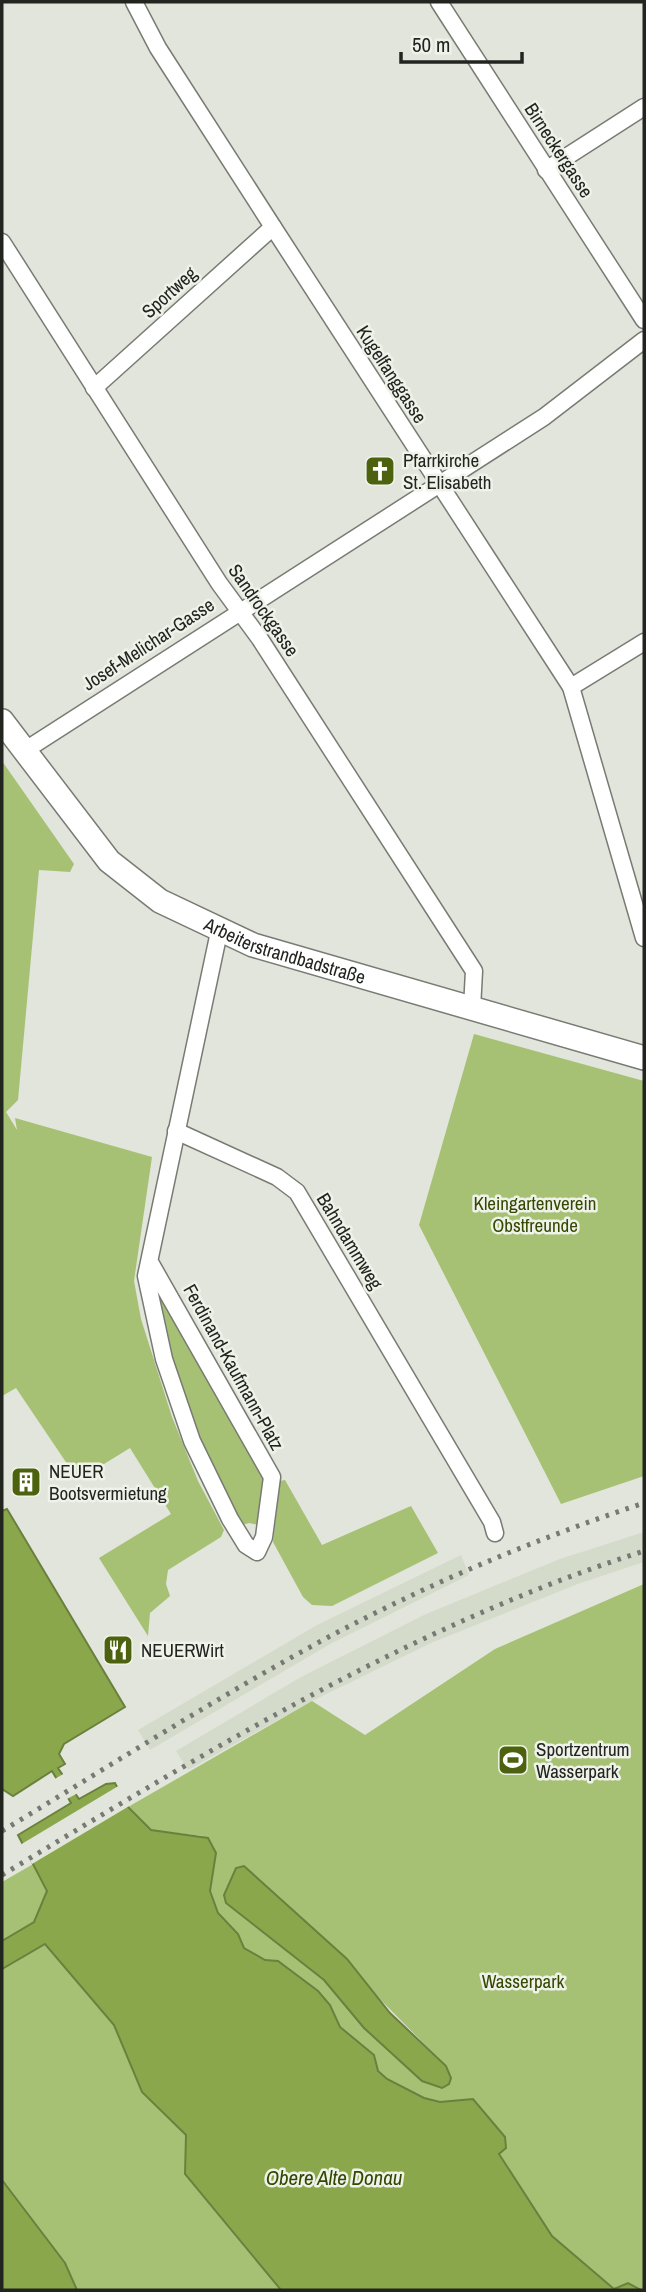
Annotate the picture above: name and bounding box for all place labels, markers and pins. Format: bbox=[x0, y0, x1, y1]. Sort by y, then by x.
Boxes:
place label: Pfarrkirche St. Elisabeth bbox=[403, 447, 491, 495]
church icon: Pfarrkirche St. Elisabeth bbox=[363, 454, 397, 488]
place label: NEUER Bootsvermietung bbox=[49, 1458, 167, 1506]
building icon: NEUER Bootsvermietung bbox=[9, 1465, 43, 1499]
restaurant icon: NEUERWirt bbox=[101, 1633, 135, 1667]
place label: NEUERWirt bbox=[141, 1637, 224, 1663]
place label: Sportzentrum Wasserpark bbox=[536, 1736, 630, 1784]
sports icon: Sportzentrum Wasserpark bbox=[496, 1743, 530, 1777]

